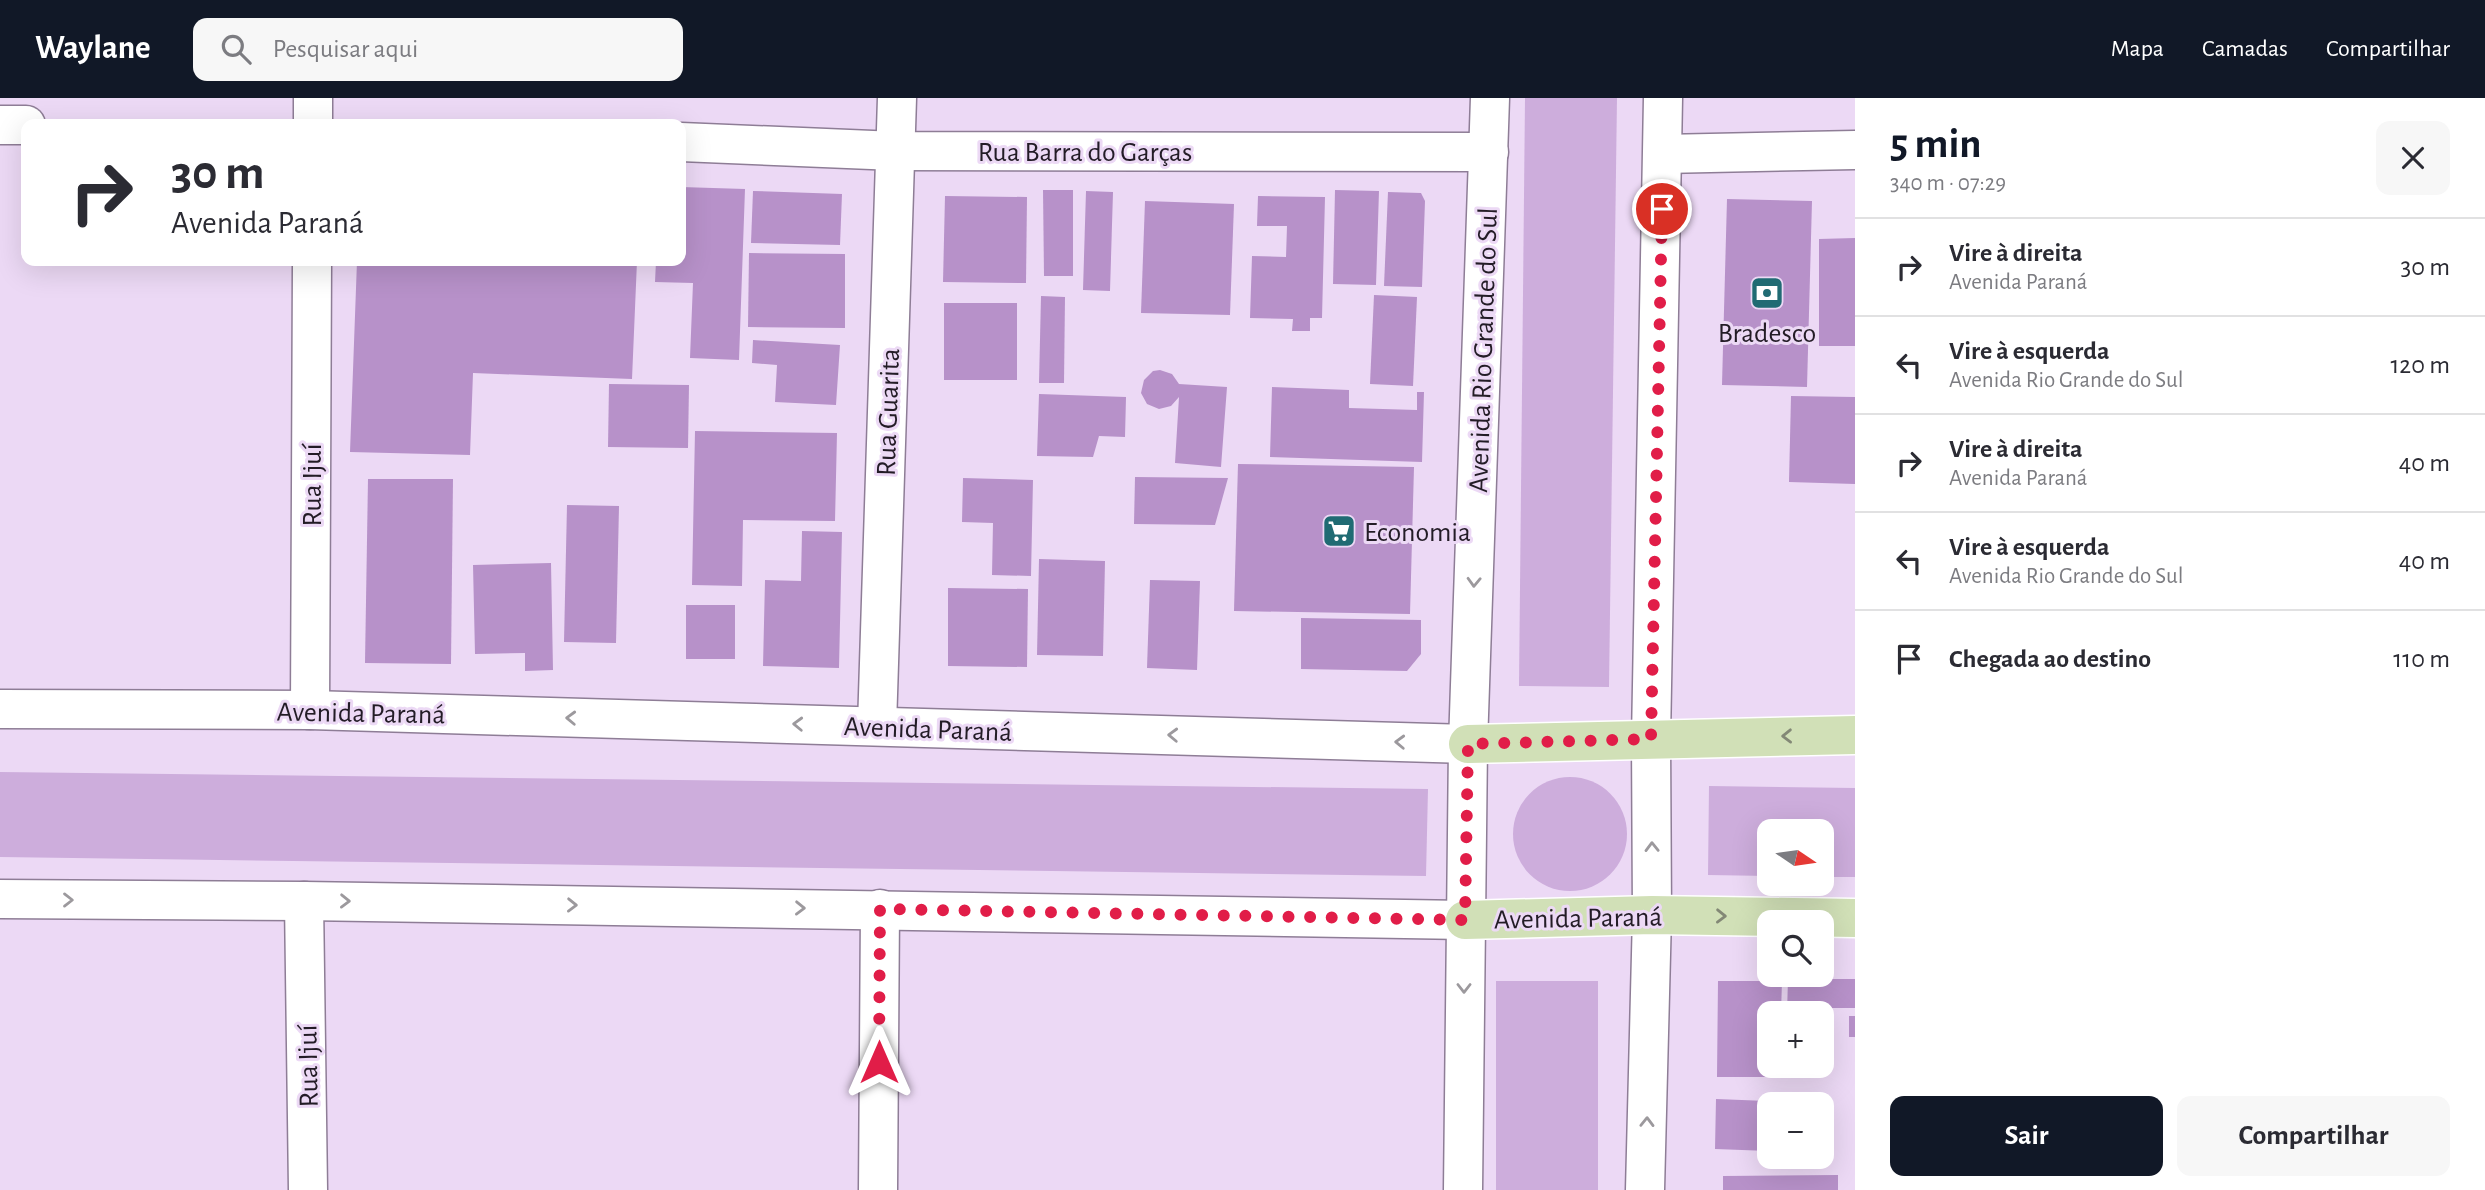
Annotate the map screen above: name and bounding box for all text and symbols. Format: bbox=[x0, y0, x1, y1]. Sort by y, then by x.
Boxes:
search box bbox=[193, 18, 683, 81]
icon: search bbox=[217, 30, 255, 68]
text: Waylane bbox=[35, 32, 151, 65]
text: Pesquisar aqui bbox=[273, 36, 418, 62]
text: Mapa bbox=[2111, 37, 2164, 61]
text: Camadas bbox=[2202, 37, 2288, 61]
text: Compartilhar bbox=[2326, 37, 2450, 61]
button: close bbox=[2376, 121, 2450, 195]
text: 5 min bbox=[1890, 123, 1982, 165]
street label: Rua Barra do Garças bbox=[978, 139, 1192, 167]
icon: right bbox=[56, 147, 147, 238]
text: 30 m bbox=[171, 149, 265, 198]
text: 340 m · 07:29 bbox=[1890, 172, 2006, 195]
pin bbox=[1632, 179, 1692, 239]
icon: arrive bbox=[1643, 190, 1681, 228]
text: Avenida Paraná bbox=[171, 207, 364, 239]
street label: Avenida Rio Grande do Sul bbox=[1465, 207, 1503, 493]
text: Vire à direita bbox=[1949, 240, 2083, 266]
icon: right bbox=[1890, 248, 1928, 286]
text: 30 m bbox=[2400, 254, 2450, 280]
text: Avenida Paraná bbox=[1949, 271, 2087, 294]
bank icon: Bradesco bbox=[1748, 274, 1786, 312]
place label: Bradesco bbox=[1718, 320, 1816, 348]
text: Vire à esquerda bbox=[1949, 338, 2110, 364]
icon: left bbox=[1890, 346, 1928, 384]
street label: Rua Guarita bbox=[873, 348, 905, 476]
text: 120 m bbox=[2390, 352, 2450, 378]
text: Avenida Rio Grande do Sul bbox=[1949, 369, 2183, 392]
text: Vire à direita bbox=[1949, 436, 2083, 462]
street label: Rua Ijuí bbox=[299, 443, 327, 526]
icon: right bbox=[1890, 444, 1928, 482]
text: 40 m bbox=[2399, 450, 2450, 476]
text: Avenida Paraná bbox=[1949, 467, 2087, 490]
supermarket icon: Economia bbox=[1320, 512, 1358, 550]
place label: Economia bbox=[1364, 519, 1471, 547]
text: Vire à esquerda bbox=[1949, 534, 2110, 560]
icon: left bbox=[1890, 542, 1928, 580]
text: 40 m bbox=[2399, 548, 2450, 574]
text: Avenida Rio Grande do Sul bbox=[1949, 565, 2183, 588]
one-way arrow bbox=[1466, 577, 1481, 588]
icon: arrive bbox=[1890, 640, 1928, 678]
text: Chegada ao destino bbox=[1949, 646, 2151, 672]
text: 110 m bbox=[2393, 646, 2450, 672]
street label: Avenida Paraná bbox=[276, 699, 446, 729]
one-way arrow bbox=[565, 710, 576, 725]
street label: Avenida Paraná bbox=[843, 713, 1013, 747]
one-way arrow bbox=[792, 717, 803, 732]
one-way arrow bbox=[1167, 727, 1177, 743]
one-way arrow bbox=[1781, 729, 1792, 744]
one-way arrow bbox=[1394, 734, 1405, 749]
north arrow bbox=[1757, 819, 1834, 896]
map controls bbox=[1757, 819, 1834, 1169]
one-way arrow bbox=[1644, 841, 1660, 852]
one-way arrow bbox=[63, 892, 74, 908]
one-way arrow bbox=[340, 893, 350, 909]
one-way arrow bbox=[567, 897, 578, 912]
one-way arrow bbox=[795, 900, 805, 916]
street label: Avenida Paraná bbox=[1494, 904, 1663, 934]
one-way arrow bbox=[1716, 908, 1726, 924]
button: search bbox=[1757, 910, 1834, 987]
one-way arrow bbox=[1456, 983, 1472, 994]
button: + bbox=[1757, 1001, 1834, 1078]
street label: Rua Ijuí bbox=[294, 1024, 324, 1108]
position arrow bbox=[842, 1025, 916, 1099]
button: − bbox=[1757, 1092, 1834, 1169]
button: Sair bbox=[1890, 1096, 2163, 1176]
button: Compartilhar bbox=[2177, 1096, 2450, 1176]
one-way arrow bbox=[1639, 1116, 1655, 1127]

